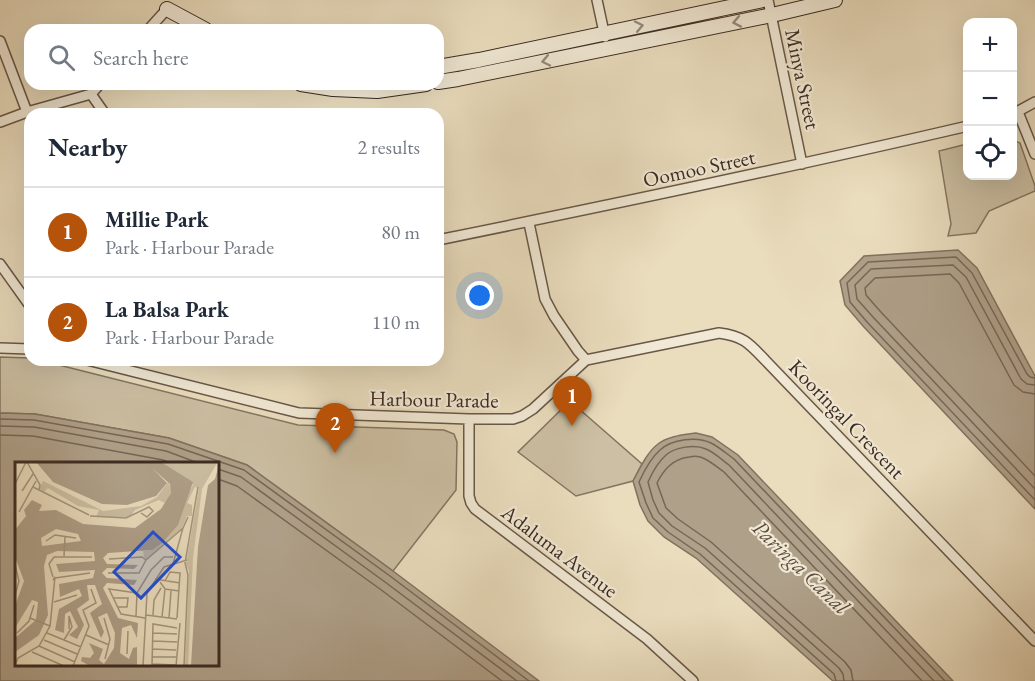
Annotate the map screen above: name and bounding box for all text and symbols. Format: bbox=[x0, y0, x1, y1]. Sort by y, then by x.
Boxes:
one-way arrow bbox=[732, 15, 742, 28]
map controls bbox=[963, 18, 1017, 180]
button: + bbox=[963, 18, 1017, 72]
one-way arrow bbox=[634, 20, 644, 33]
search box bbox=[24, 24, 444, 90]
street label: Minya Street bbox=[779, 26, 827, 132]
icon: search bbox=[45, 41, 78, 74]
text: Search here bbox=[93, 43, 188, 72]
one-way arrow bbox=[541, 54, 551, 67]
button: − bbox=[963, 72, 1017, 126]
button: locate bbox=[963, 126, 1017, 180]
text: Nearby bbox=[48, 130, 128, 164]
text: 2 results bbox=[357, 134, 420, 160]
street label: Oomoo Street bbox=[640, 143, 758, 193]
text: Millie Park bbox=[105, 205, 209, 234]
text: 1 bbox=[62, 219, 73, 245]
text: 80 m bbox=[381, 219, 420, 245]
text: Park · Harbour Parade bbox=[105, 234, 274, 260]
your location bbox=[465, 281, 494, 310]
text: La Balsa Park bbox=[105, 295, 229, 324]
text: 2 bbox=[62, 309, 73, 335]
text: 110 m bbox=[372, 309, 420, 335]
text: Park · Harbour Parade bbox=[105, 324, 274, 350]
street label: Kooringal Crescent bbox=[783, 354, 911, 485]
pin: 1 bbox=[552, 376, 592, 426]
street label: Harbour Parade bbox=[369, 384, 499, 414]
pin: 2 bbox=[316, 404, 354, 453]
inset map bbox=[15, 462, 219, 666]
street label: Adaluma Avenue bbox=[496, 498, 624, 604]
water label: Paringa Canal bbox=[746, 513, 856, 621]

